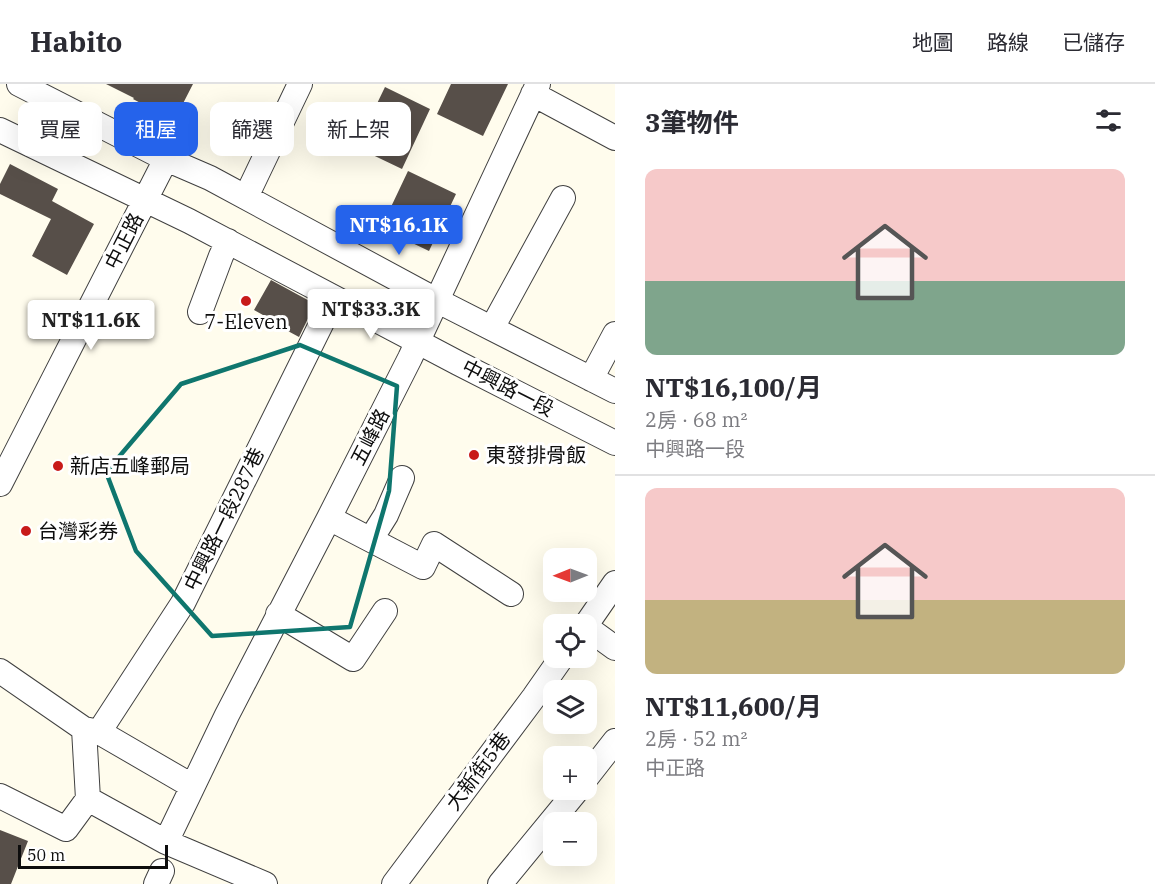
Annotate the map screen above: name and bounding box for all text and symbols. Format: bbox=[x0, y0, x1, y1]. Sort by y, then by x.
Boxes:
text: Habito bbox=[30, 23, 122, 60]
text: 地圖 bbox=[912, 28, 954, 56]
text: 路線 bbox=[987, 28, 1029, 56]
text: 已儲存 bbox=[1062, 28, 1125, 56]
chip: 買屋 bbox=[18, 102, 102, 156]
chip: 租屋 bbox=[114, 102, 198, 156]
chip: 篩選 bbox=[210, 102, 294, 156]
chip: 新上架 bbox=[306, 102, 411, 156]
icon: filters bbox=[1092, 104, 1125, 137]
text: 3筆物件 bbox=[645, 105, 739, 139]
pin: NT$16.1K bbox=[337, 205, 461, 256]
street label: 中正路 bbox=[98, 208, 149, 274]
icon: home bbox=[831, 208, 939, 316]
text: NT$16.1K bbox=[350, 211, 448, 238]
pin: NT$33.3K bbox=[309, 289, 433, 340]
marker: 7-Eleven bbox=[239, 294, 253, 308]
text: NT$33.3K bbox=[322, 295, 420, 322]
pin: NT$11.6K bbox=[29, 300, 153, 351]
text: NT$11.6K bbox=[42, 306, 140, 333]
place label: 7-Eleven bbox=[204, 308, 288, 335]
street label: 中興路一段 bbox=[458, 353, 559, 422]
text: NT$16,100/月 bbox=[645, 370, 822, 404]
street label: 五峰路 bbox=[344, 404, 395, 470]
text: 2房 · 68 m² bbox=[645, 406, 747, 433]
text: 中興路一段 bbox=[645, 435, 745, 462]
place label: 東發排骨飯 bbox=[486, 441, 586, 468]
street label: 中興路一段287巷 bbox=[177, 443, 270, 595]
marker: 東發排骨飯 bbox=[467, 448, 481, 462]
place label: 新店五峰郵局 bbox=[70, 452, 190, 479]
marker: 新店五峰郵局 bbox=[51, 459, 65, 473]
place label: 台灣彩券 bbox=[38, 517, 118, 544]
marker: 台灣彩券 bbox=[19, 524, 33, 538]
icon: home bbox=[831, 527, 939, 635]
north arrow bbox=[543, 548, 597, 602]
map controls bbox=[543, 548, 597, 866]
button: locate bbox=[543, 614, 597, 668]
button: layers bbox=[543, 680, 597, 734]
text: NT$11,600/月 bbox=[645, 689, 822, 723]
text: 2房 · 52 m² bbox=[645, 725, 747, 752]
street label: 大新街5巷 bbox=[439, 726, 516, 816]
button: + bbox=[543, 746, 597, 800]
text: 中正路 bbox=[645, 754, 705, 781]
button: − bbox=[543, 812, 597, 866]
scale bar bbox=[18, 842, 168, 870]
text: 50 m bbox=[27, 845, 65, 865]

